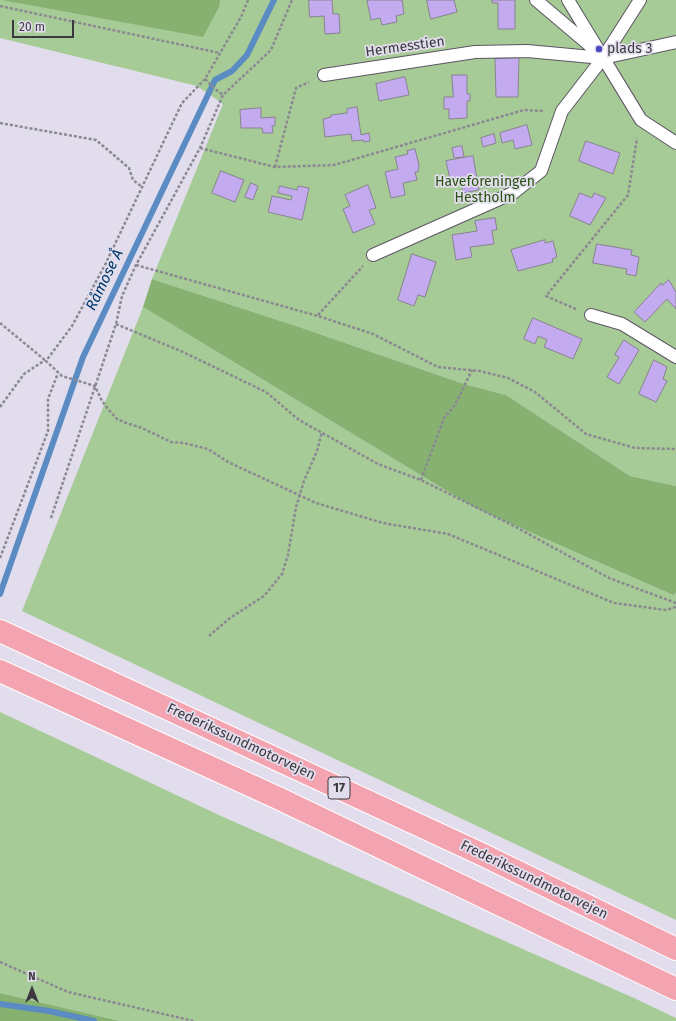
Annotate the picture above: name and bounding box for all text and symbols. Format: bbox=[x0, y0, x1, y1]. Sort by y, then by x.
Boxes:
scale bar bbox=[14, 12, 76, 38]
text: 20 m bbox=[19, 20, 45, 34]
street label: Hermesstien bbox=[364, 33, 446, 61]
place label: plads 3 bbox=[607, 41, 653, 57]
marker: plads 3 bbox=[594, 44, 604, 54]
park label: Haveforeningen Hestholm bbox=[435, 174, 535, 206]
water label: Råmose Å bbox=[83, 247, 127, 313]
street label: Frederikssundmotorvejen bbox=[164, 700, 318, 784]
road number: 17 bbox=[328, 777, 350, 799]
street label: Frederikssundmotorvejen bbox=[458, 837, 610, 923]
north arrow bbox=[12, 969, 52, 1009]
text: N bbox=[28, 970, 36, 983]

